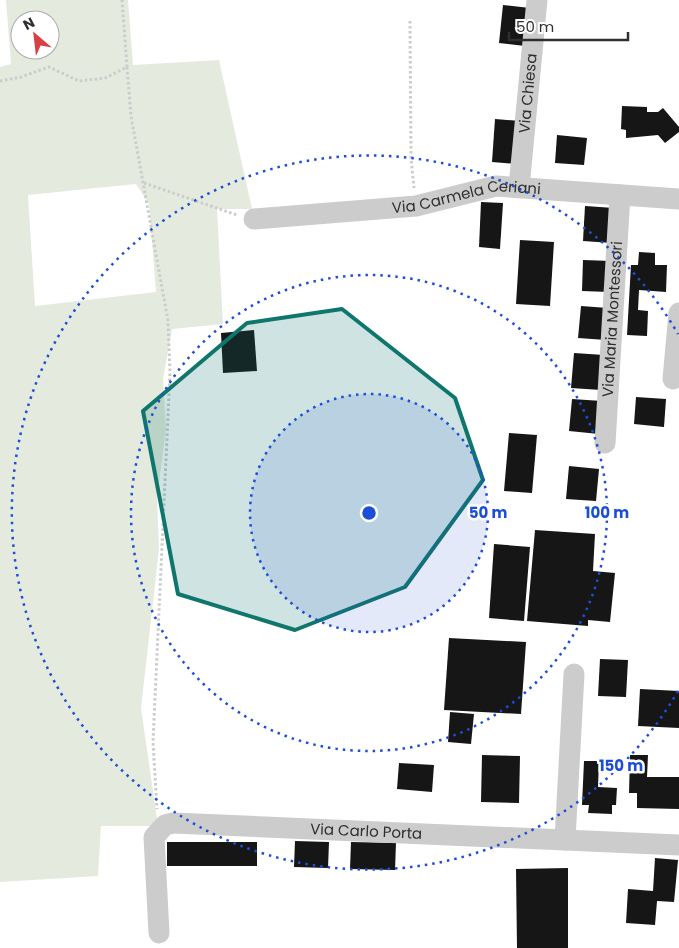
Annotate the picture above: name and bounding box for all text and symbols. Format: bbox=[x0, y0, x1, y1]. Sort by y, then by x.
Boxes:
north arrow bbox=[10, 10, 60, 60]
scale bar bbox=[509, 10, 628, 42]
text: N bbox=[20, 12, 38, 35]
text: 50 m bbox=[516, 16, 554, 37]
street label: Via Chiesa bbox=[513, 52, 542, 134]
street label: Via Carmela Ceriani bbox=[391, 175, 542, 218]
street label: Via Maria Montessori bbox=[597, 241, 627, 398]
text: 50 m bbox=[469, 502, 507, 523]
text: 100 m bbox=[585, 502, 629, 523]
centre of rings bbox=[360, 504, 378, 522]
text: 150 m bbox=[599, 755, 643, 776]
street label: Via Carlo Porta bbox=[310, 818, 423, 844]

